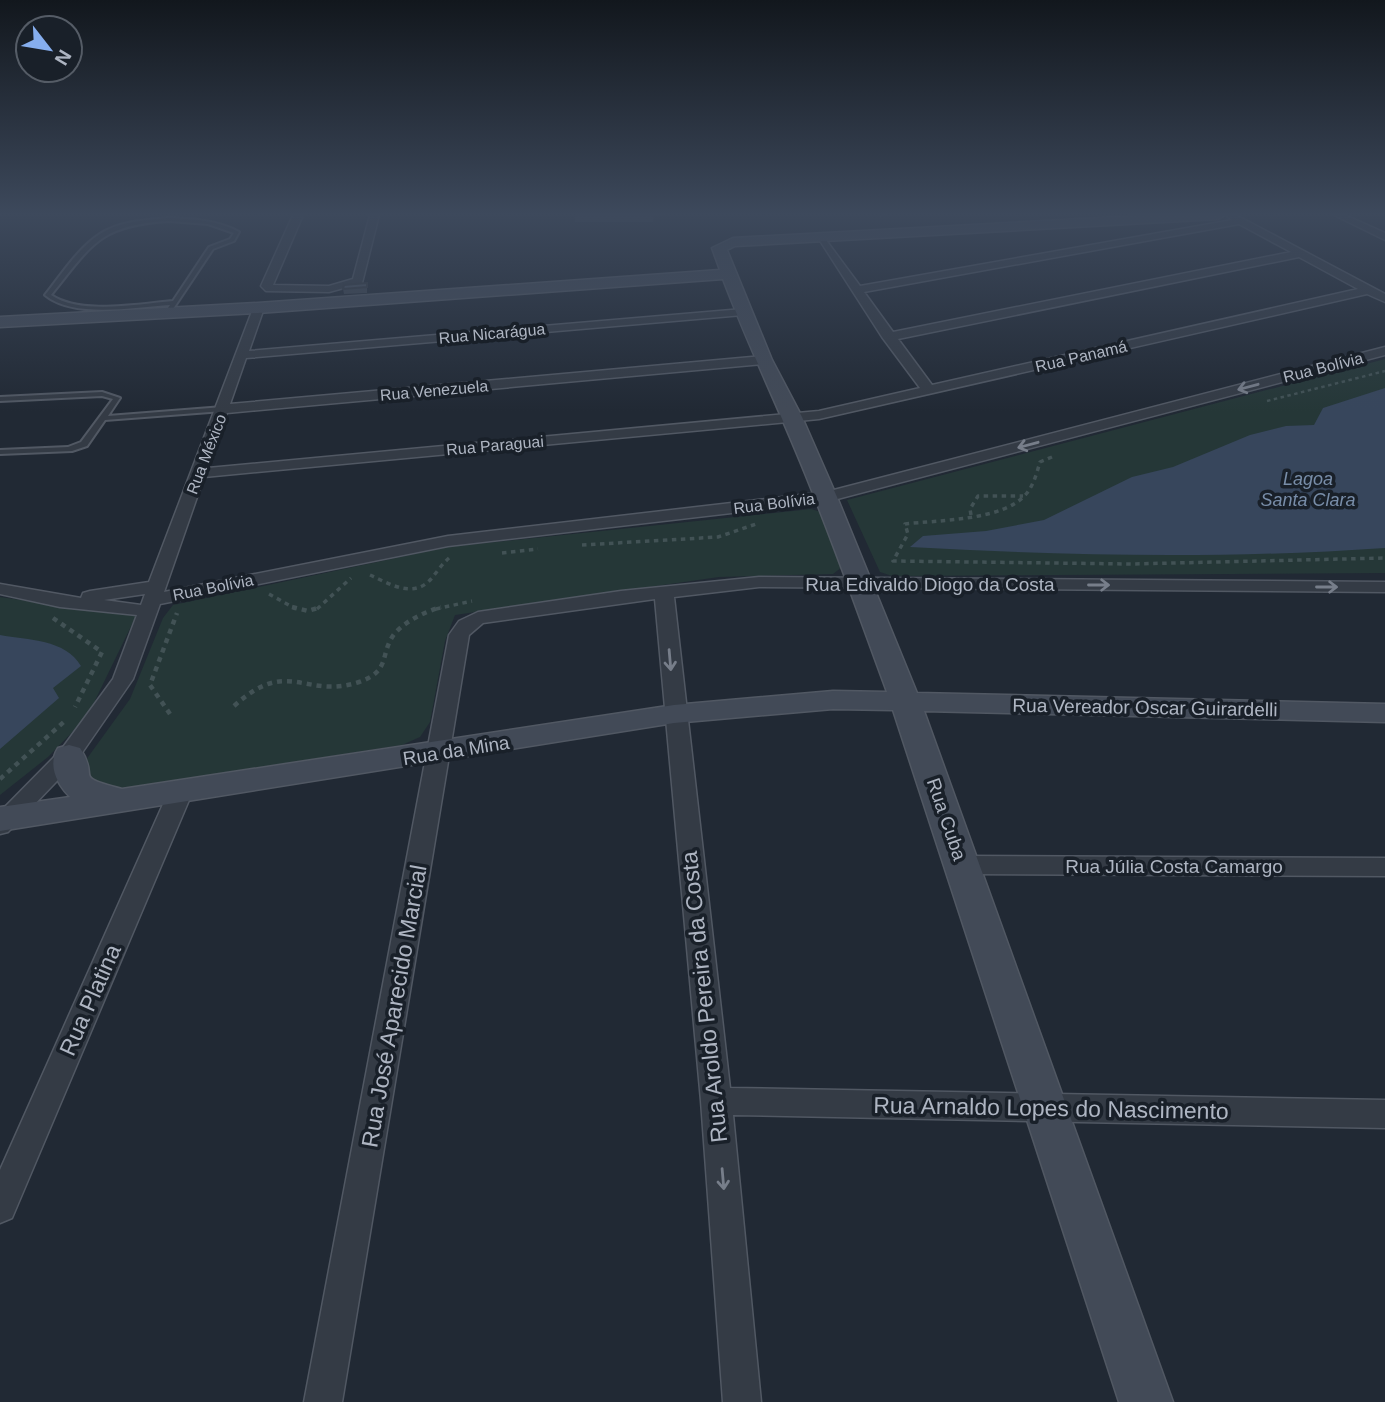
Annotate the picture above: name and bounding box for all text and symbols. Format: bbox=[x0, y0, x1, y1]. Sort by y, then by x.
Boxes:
north arrow bbox=[14, 14, 84, 84]
text: N bbox=[51, 46, 76, 69]
street label: Rua Nicarágua bbox=[438, 320, 546, 347]
street label: Rua Panamá bbox=[1034, 338, 1129, 375]
street label: Rua Bolívia bbox=[1281, 349, 1365, 386]
street label: Rua Venezuela bbox=[379, 377, 489, 404]
one-way arrow bbox=[1237, 381, 1260, 394]
street label: Rua México bbox=[183, 412, 230, 497]
street label: Rua Paraguai bbox=[446, 433, 545, 458]
one-way arrow bbox=[1017, 439, 1040, 452]
water label: Lagoa Santa Clara bbox=[1260, 469, 1356, 510]
street label: Rua Bolívia bbox=[732, 490, 816, 517]
street label: Rua Bolívia bbox=[171, 571, 255, 604]
street label: Rua Edivaldo Diogo da Costa bbox=[805, 574, 1055, 595]
one-way arrow bbox=[1088, 578, 1111, 592]
one-way arrow bbox=[1315, 580, 1338, 593]
one-way arrow bbox=[664, 648, 677, 671]
street label: Rua Vereador Oscar Guirardelli bbox=[1012, 695, 1278, 720]
street label: Rua da Mina bbox=[401, 732, 511, 769]
street label: Rua Cuba bbox=[923, 775, 971, 863]
street label: Rua Aroldo Pereira da Costa bbox=[676, 850, 732, 1144]
street label: Rua Júlia Costa Camargo bbox=[1065, 856, 1283, 877]
street label: Rua José Aparecido Marcial bbox=[356, 863, 432, 1149]
street label: Rua Platina bbox=[54, 940, 126, 1060]
street label: Rua Arnaldo Lopes do Nascimento bbox=[873, 1092, 1229, 1124]
one-way arrow bbox=[717, 1167, 730, 1190]

